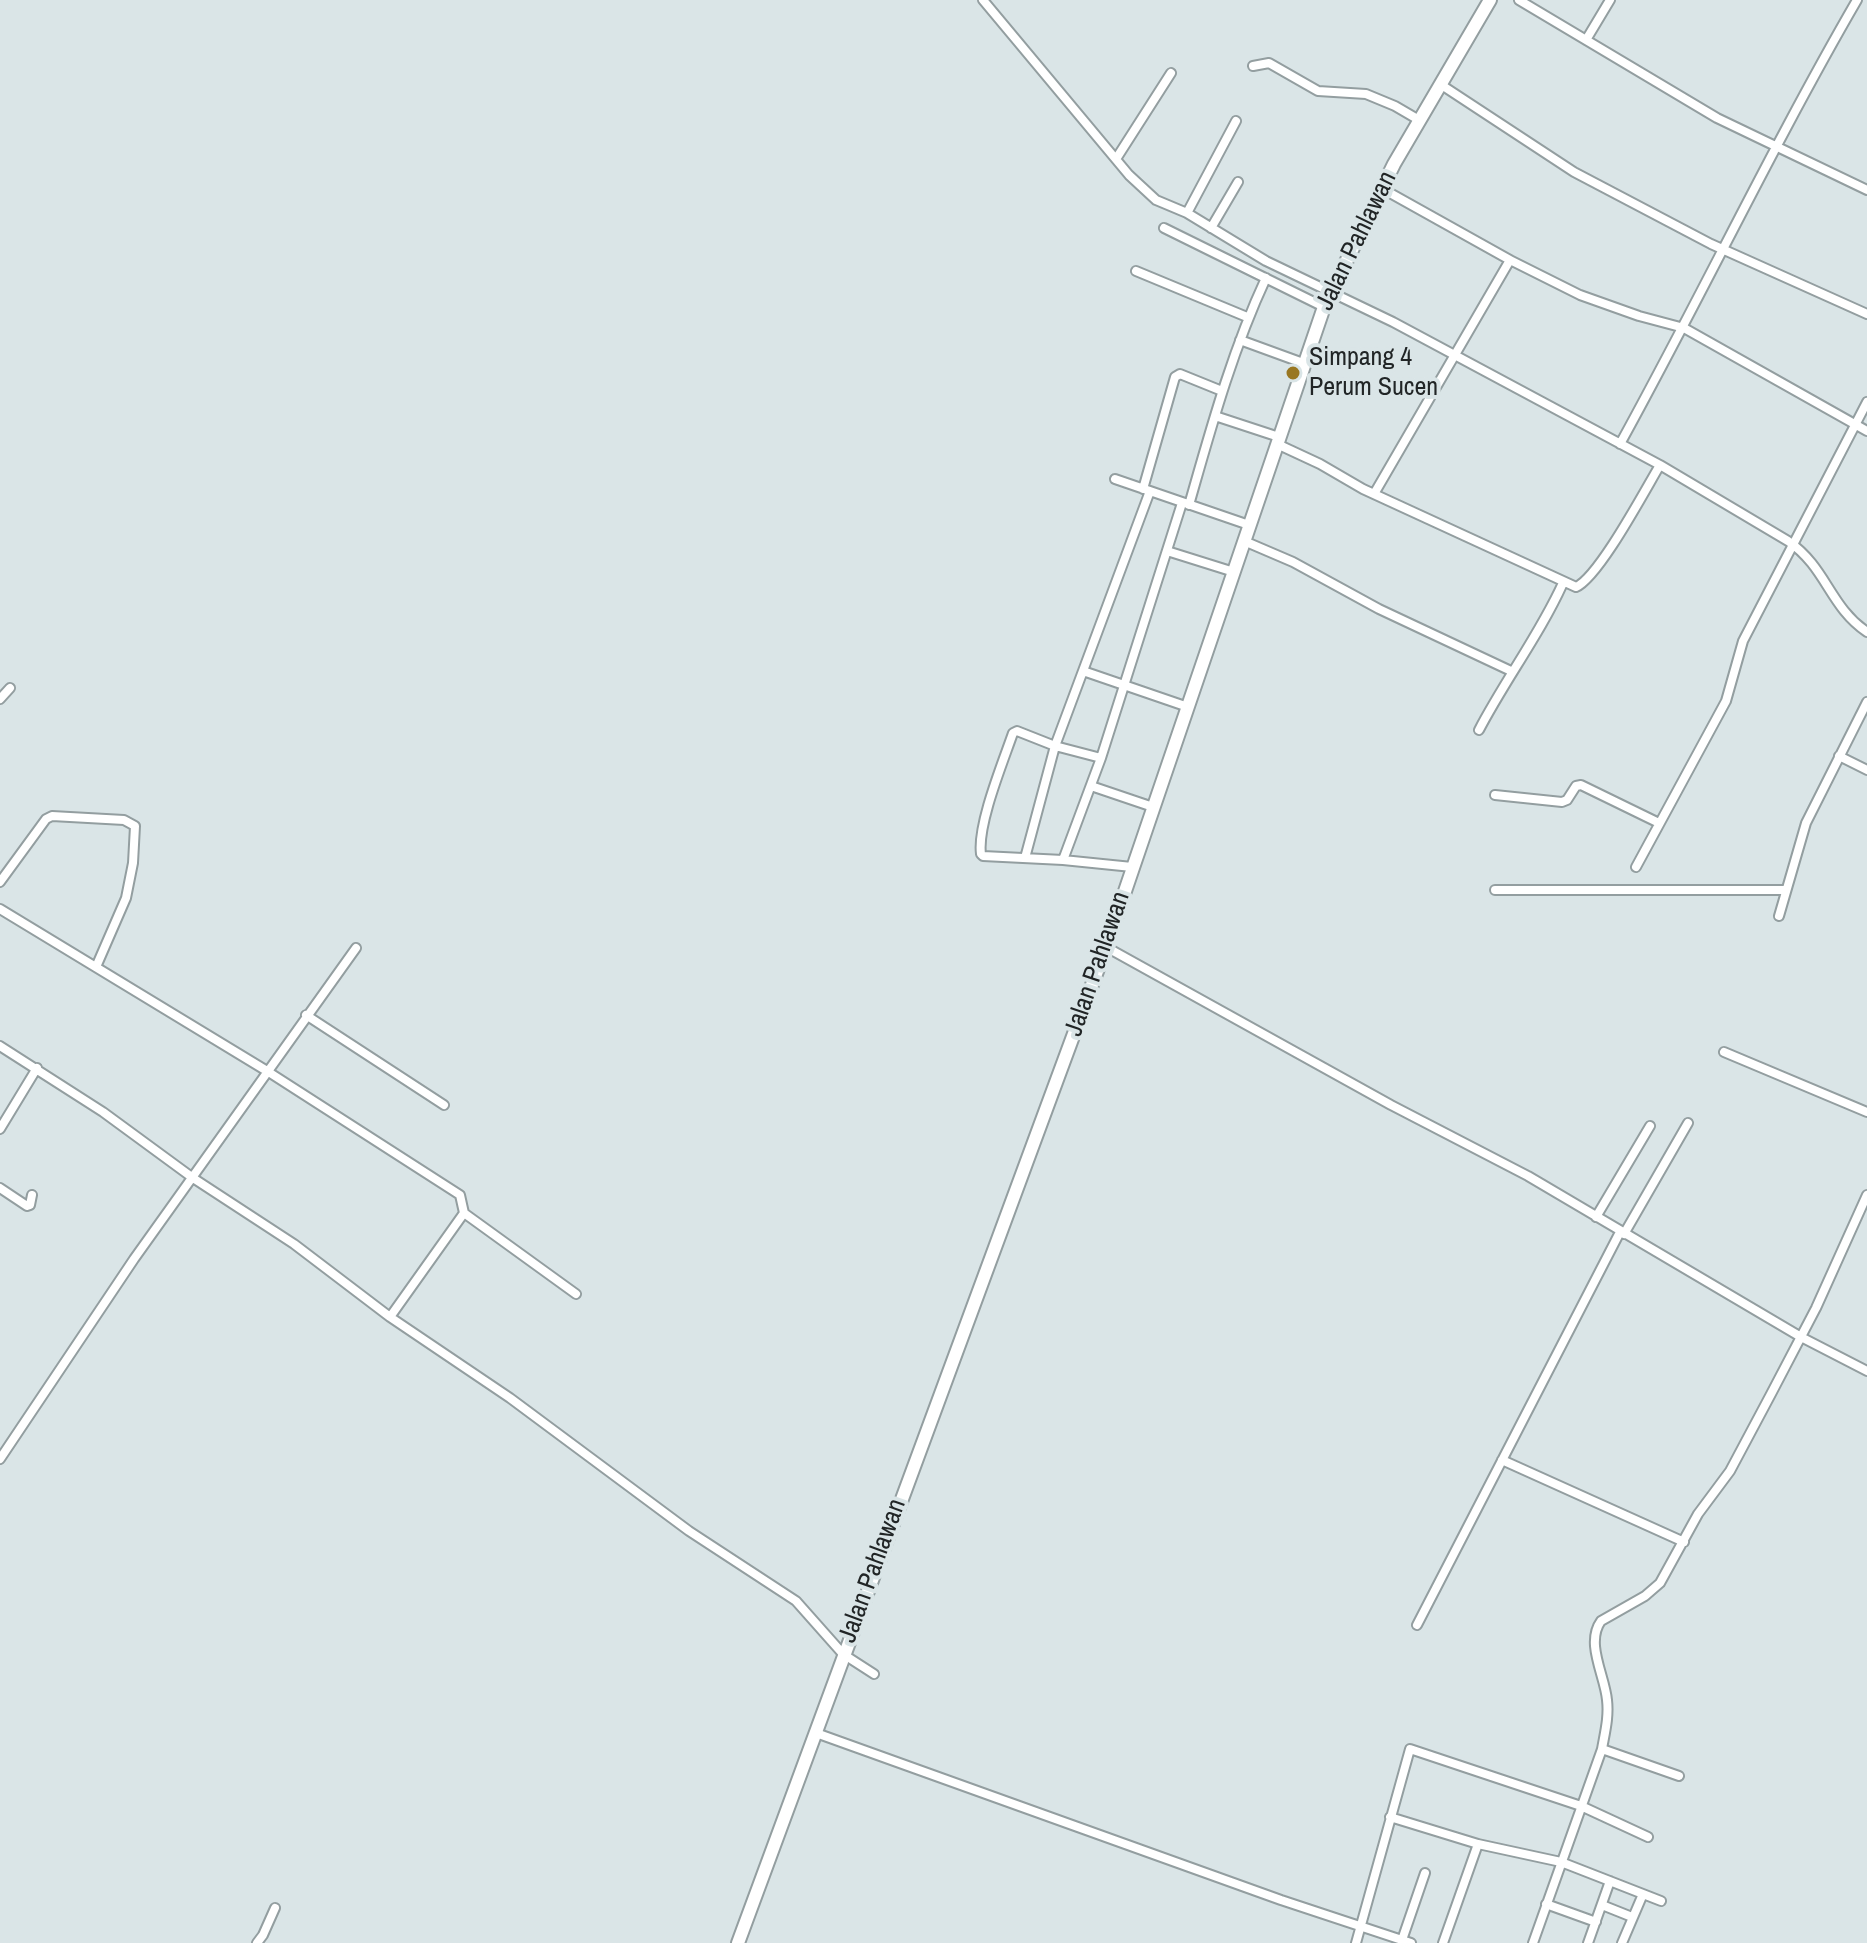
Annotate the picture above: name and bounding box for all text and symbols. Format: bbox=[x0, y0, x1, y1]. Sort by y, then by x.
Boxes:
street label: Jalan Pahlawan bbox=[1310, 167, 1404, 315]
place label: Simpang 4 Perum Sucen bbox=[1309, 342, 1438, 404]
marker: Simpang 4 Perum Sucen bbox=[1284, 364, 1302, 382]
street label: Jalan Pahlawan bbox=[1059, 888, 1137, 1040]
street label: Jalan Pahlawan bbox=[833, 1495, 913, 1647]

